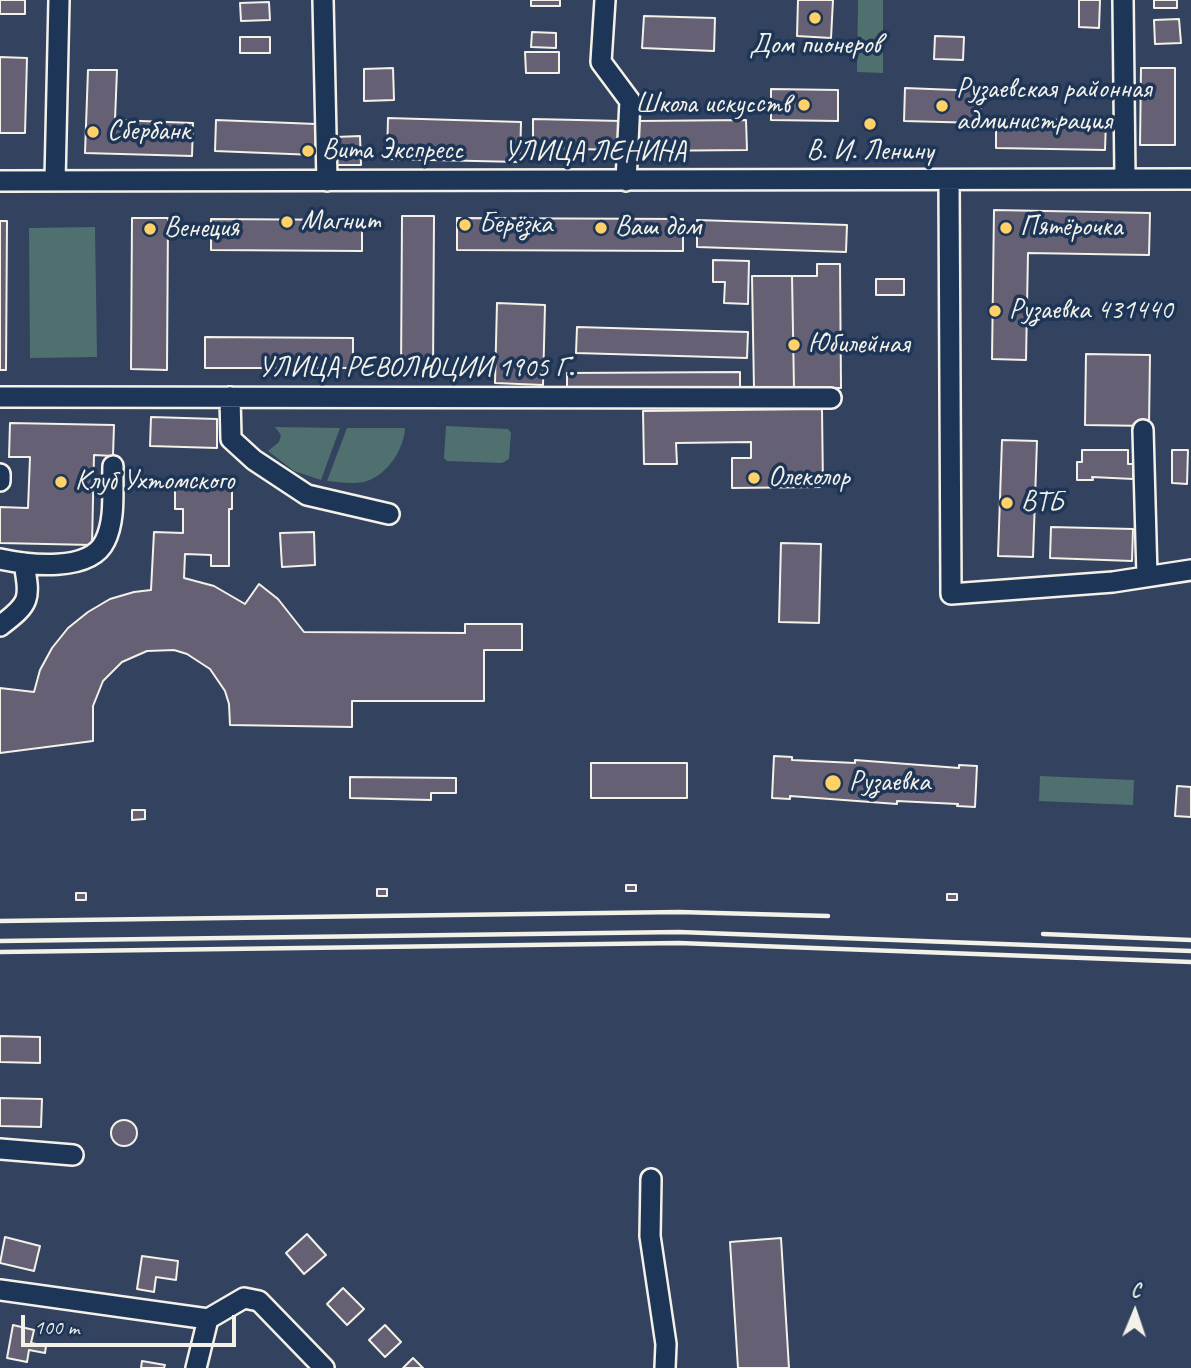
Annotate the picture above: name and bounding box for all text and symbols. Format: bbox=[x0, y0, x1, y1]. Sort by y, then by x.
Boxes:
marker: Дом пионеров bbox=[807, 10, 823, 26]
place label: Дом пионеров bbox=[749, 29, 881, 63]
place label: Рузаевская районная администрация bbox=[956, 73, 1151, 139]
place label: Школа искусств bbox=[635, 88, 790, 122]
marker: Школа искусств bbox=[796, 97, 812, 113]
marker: Рузаевская районная администрация bbox=[934, 98, 950, 114]
place label: Сбербанк bbox=[107, 115, 190, 149]
marker: В. И. Ленину bbox=[862, 116, 878, 132]
marker: Сбербанк bbox=[85, 124, 101, 140]
place label: Вита Экспресс bbox=[322, 134, 463, 168]
place label: В. И. Ленину bbox=[807, 135, 933, 169]
street label: УЛИЦА ЛЕНИНА bbox=[504, 136, 686, 170]
marker: Вита Экспресс bbox=[300, 143, 316, 159]
place label: Магнит bbox=[301, 205, 381, 239]
place label: Берёзка bbox=[479, 208, 552, 242]
place label: Ваш дом bbox=[615, 211, 701, 245]
place label: Пятёрочка bbox=[1020, 211, 1123, 245]
place label: Венеция bbox=[164, 212, 239, 246]
marker: Магнит bbox=[279, 214, 295, 230]
marker: Берёзка bbox=[457, 217, 473, 233]
marker: Ваш дом bbox=[593, 220, 609, 236]
marker: Пятёрочка bbox=[998, 220, 1014, 236]
marker: Венеция bbox=[142, 221, 158, 237]
place label: Рузаевка 431440 bbox=[1009, 294, 1173, 328]
marker: Рузаевка 431440 bbox=[987, 303, 1003, 319]
place label: Юбилейная bbox=[808, 328, 909, 362]
marker: Юбилейная bbox=[786, 337, 802, 353]
street label: УЛИЦА РЕВОЛЮЦИИ 1905 Г. bbox=[258, 352, 574, 386]
place label: Олеколор bbox=[768, 461, 850, 495]
place label: Клуб Ухтомского bbox=[75, 465, 234, 499]
marker: Олеколор bbox=[746, 470, 762, 486]
marker: Клуб Ухтомского bbox=[53, 474, 69, 490]
place label: ВТБ bbox=[1021, 486, 1063, 520]
marker: ВТБ bbox=[999, 495, 1015, 511]
place label: Рузаевка bbox=[849, 766, 930, 800]
marker: Рузаевка bbox=[823, 773, 843, 793]
north arrow bbox=[1100, 1277, 1170, 1347]
text: С bbox=[1131, 1279, 1141, 1303]
scale bar bbox=[24, 1302, 240, 1346]
text: 100 m bbox=[34, 1314, 79, 1340]

